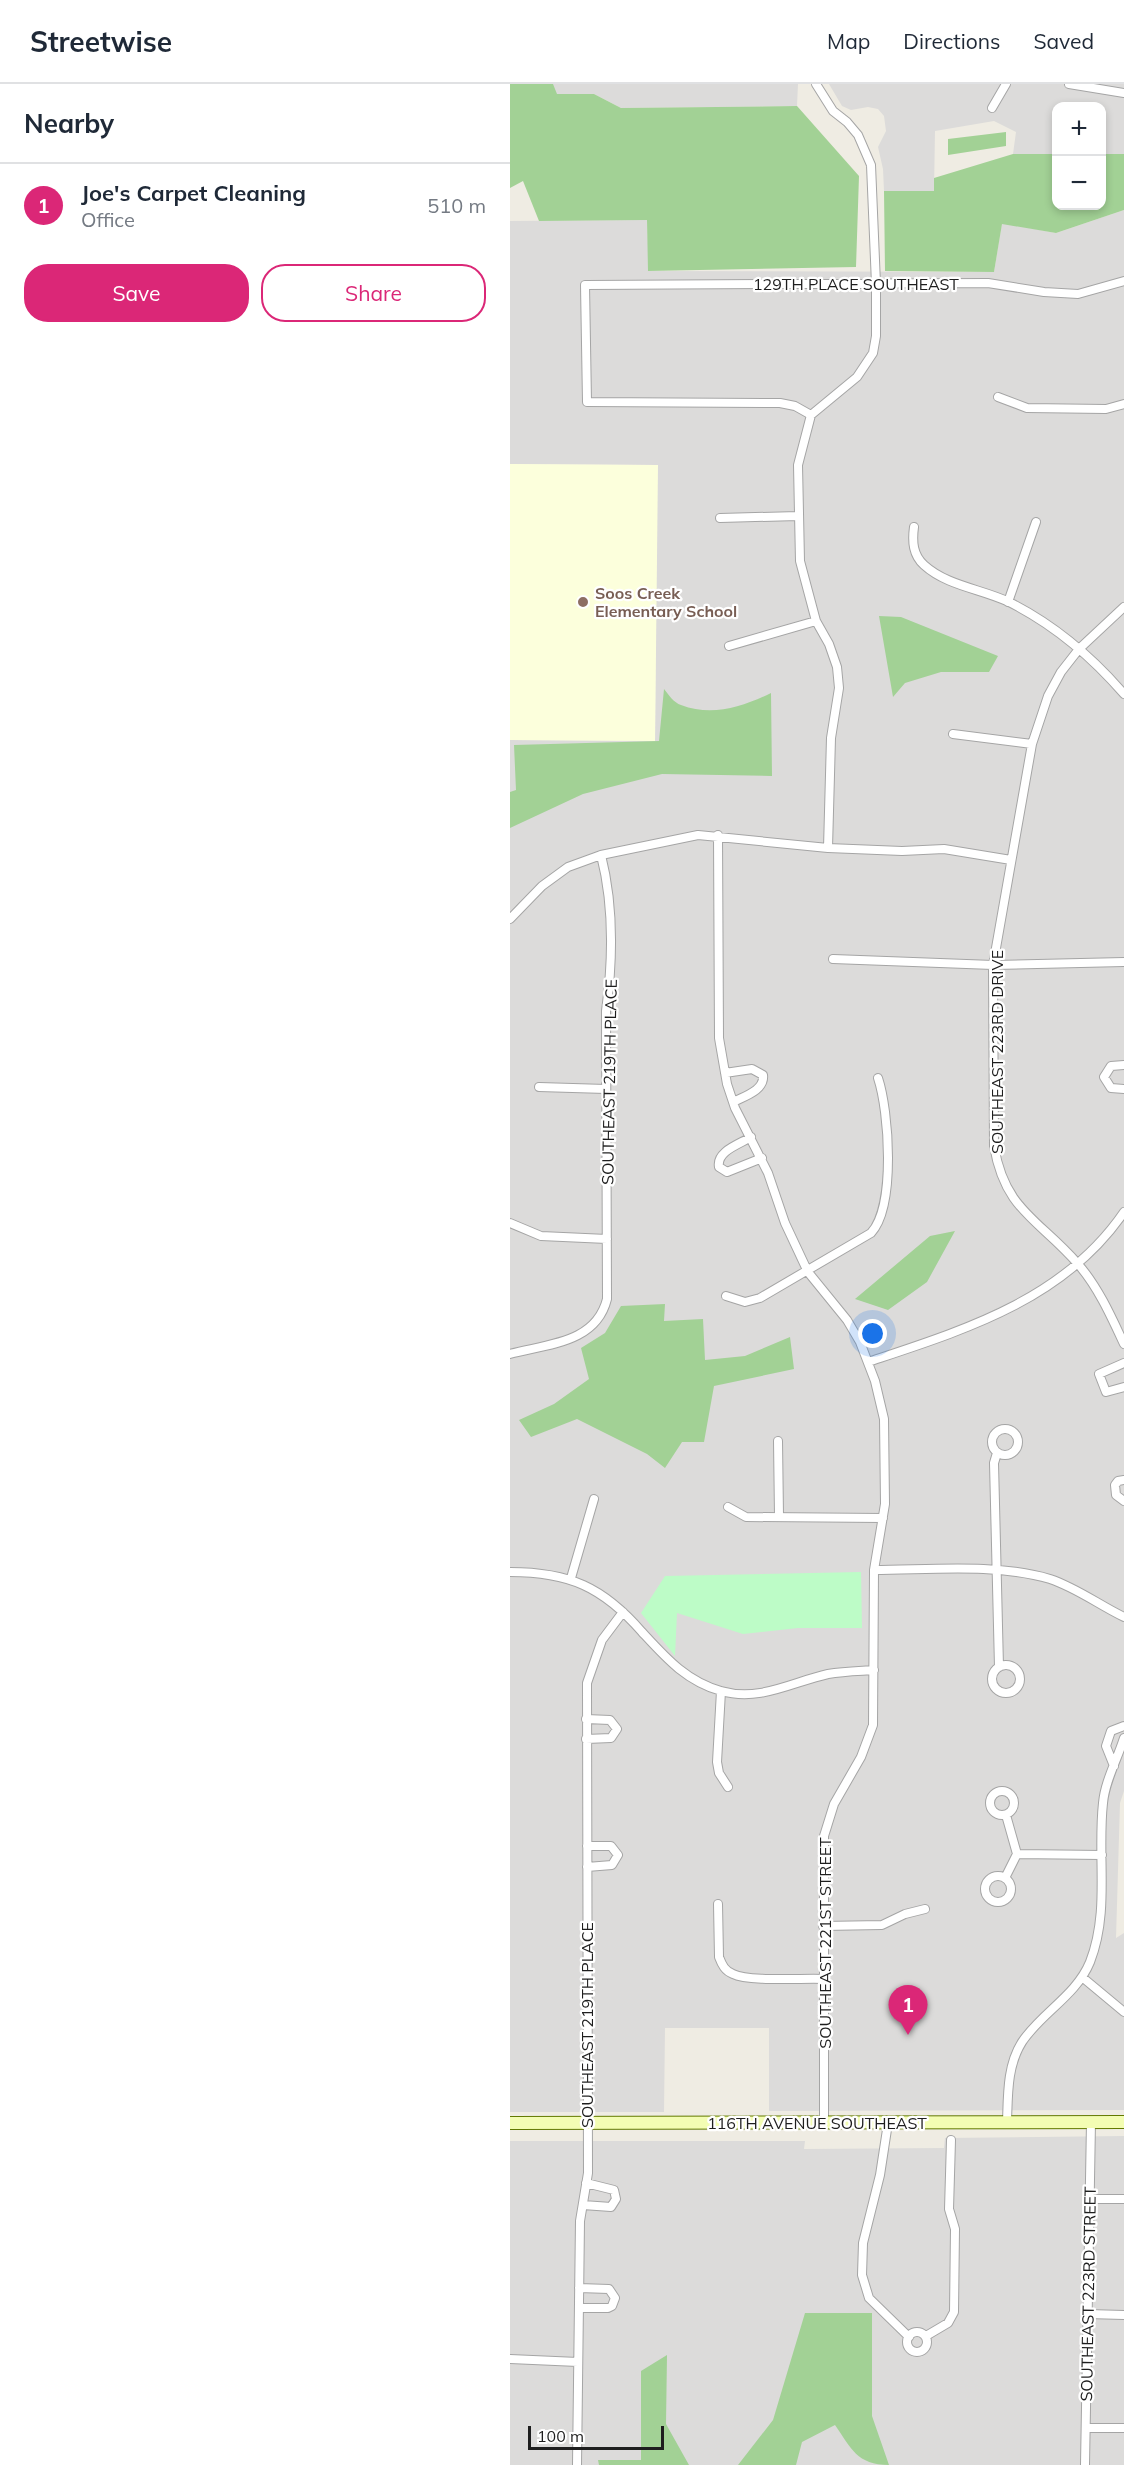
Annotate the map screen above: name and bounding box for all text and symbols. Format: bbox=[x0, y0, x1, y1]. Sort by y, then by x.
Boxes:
text: Streetwise bbox=[30, 24, 172, 59]
text: Map bbox=[827, 28, 870, 54]
text: Directions bbox=[903, 28, 1000, 54]
text: Saved bbox=[1033, 28, 1094, 54]
map controls bbox=[1052, 102, 1106, 210]
button: + bbox=[1052, 102, 1106, 156]
text: Nearby bbox=[24, 107, 114, 140]
button: − bbox=[1052, 156, 1106, 210]
text: Joe's Carpet Cleaning bbox=[81, 179, 306, 207]
text: 1 bbox=[38, 193, 50, 218]
text: 510 m bbox=[427, 193, 486, 218]
text: Office bbox=[81, 207, 135, 232]
button: Save bbox=[24, 264, 249, 322]
button: Share bbox=[261, 264, 486, 322]
street label: 129TH PLACE SOUTHEAST bbox=[753, 274, 959, 294]
place label: Soos Creek Elementary School bbox=[595, 583, 737, 621]
marker: Soos Creek Elementary School bbox=[576, 595, 590, 609]
street label: SOUTHEAST 223RD DRIVE bbox=[987, 950, 1007, 1154]
street label: SOUTHEAST 219TH PLACE bbox=[597, 979, 621, 1185]
your location bbox=[858, 1319, 887, 1348]
street label: SOUTHEAST 221ST STREET bbox=[815, 1837, 835, 2049]
street label: SOUTHEAST 219TH PLACE bbox=[577, 1922, 597, 2128]
pin: 1 bbox=[888, 1986, 928, 2035]
street label: 116TH AVENUE SOUTHEAST bbox=[707, 2113, 927, 2133]
street label: SOUTHEAST 223RD STREET bbox=[1076, 2186, 1100, 2402]
scale bar bbox=[528, 2423, 664, 2450]
text: 100 m bbox=[537, 2426, 584, 2446]

